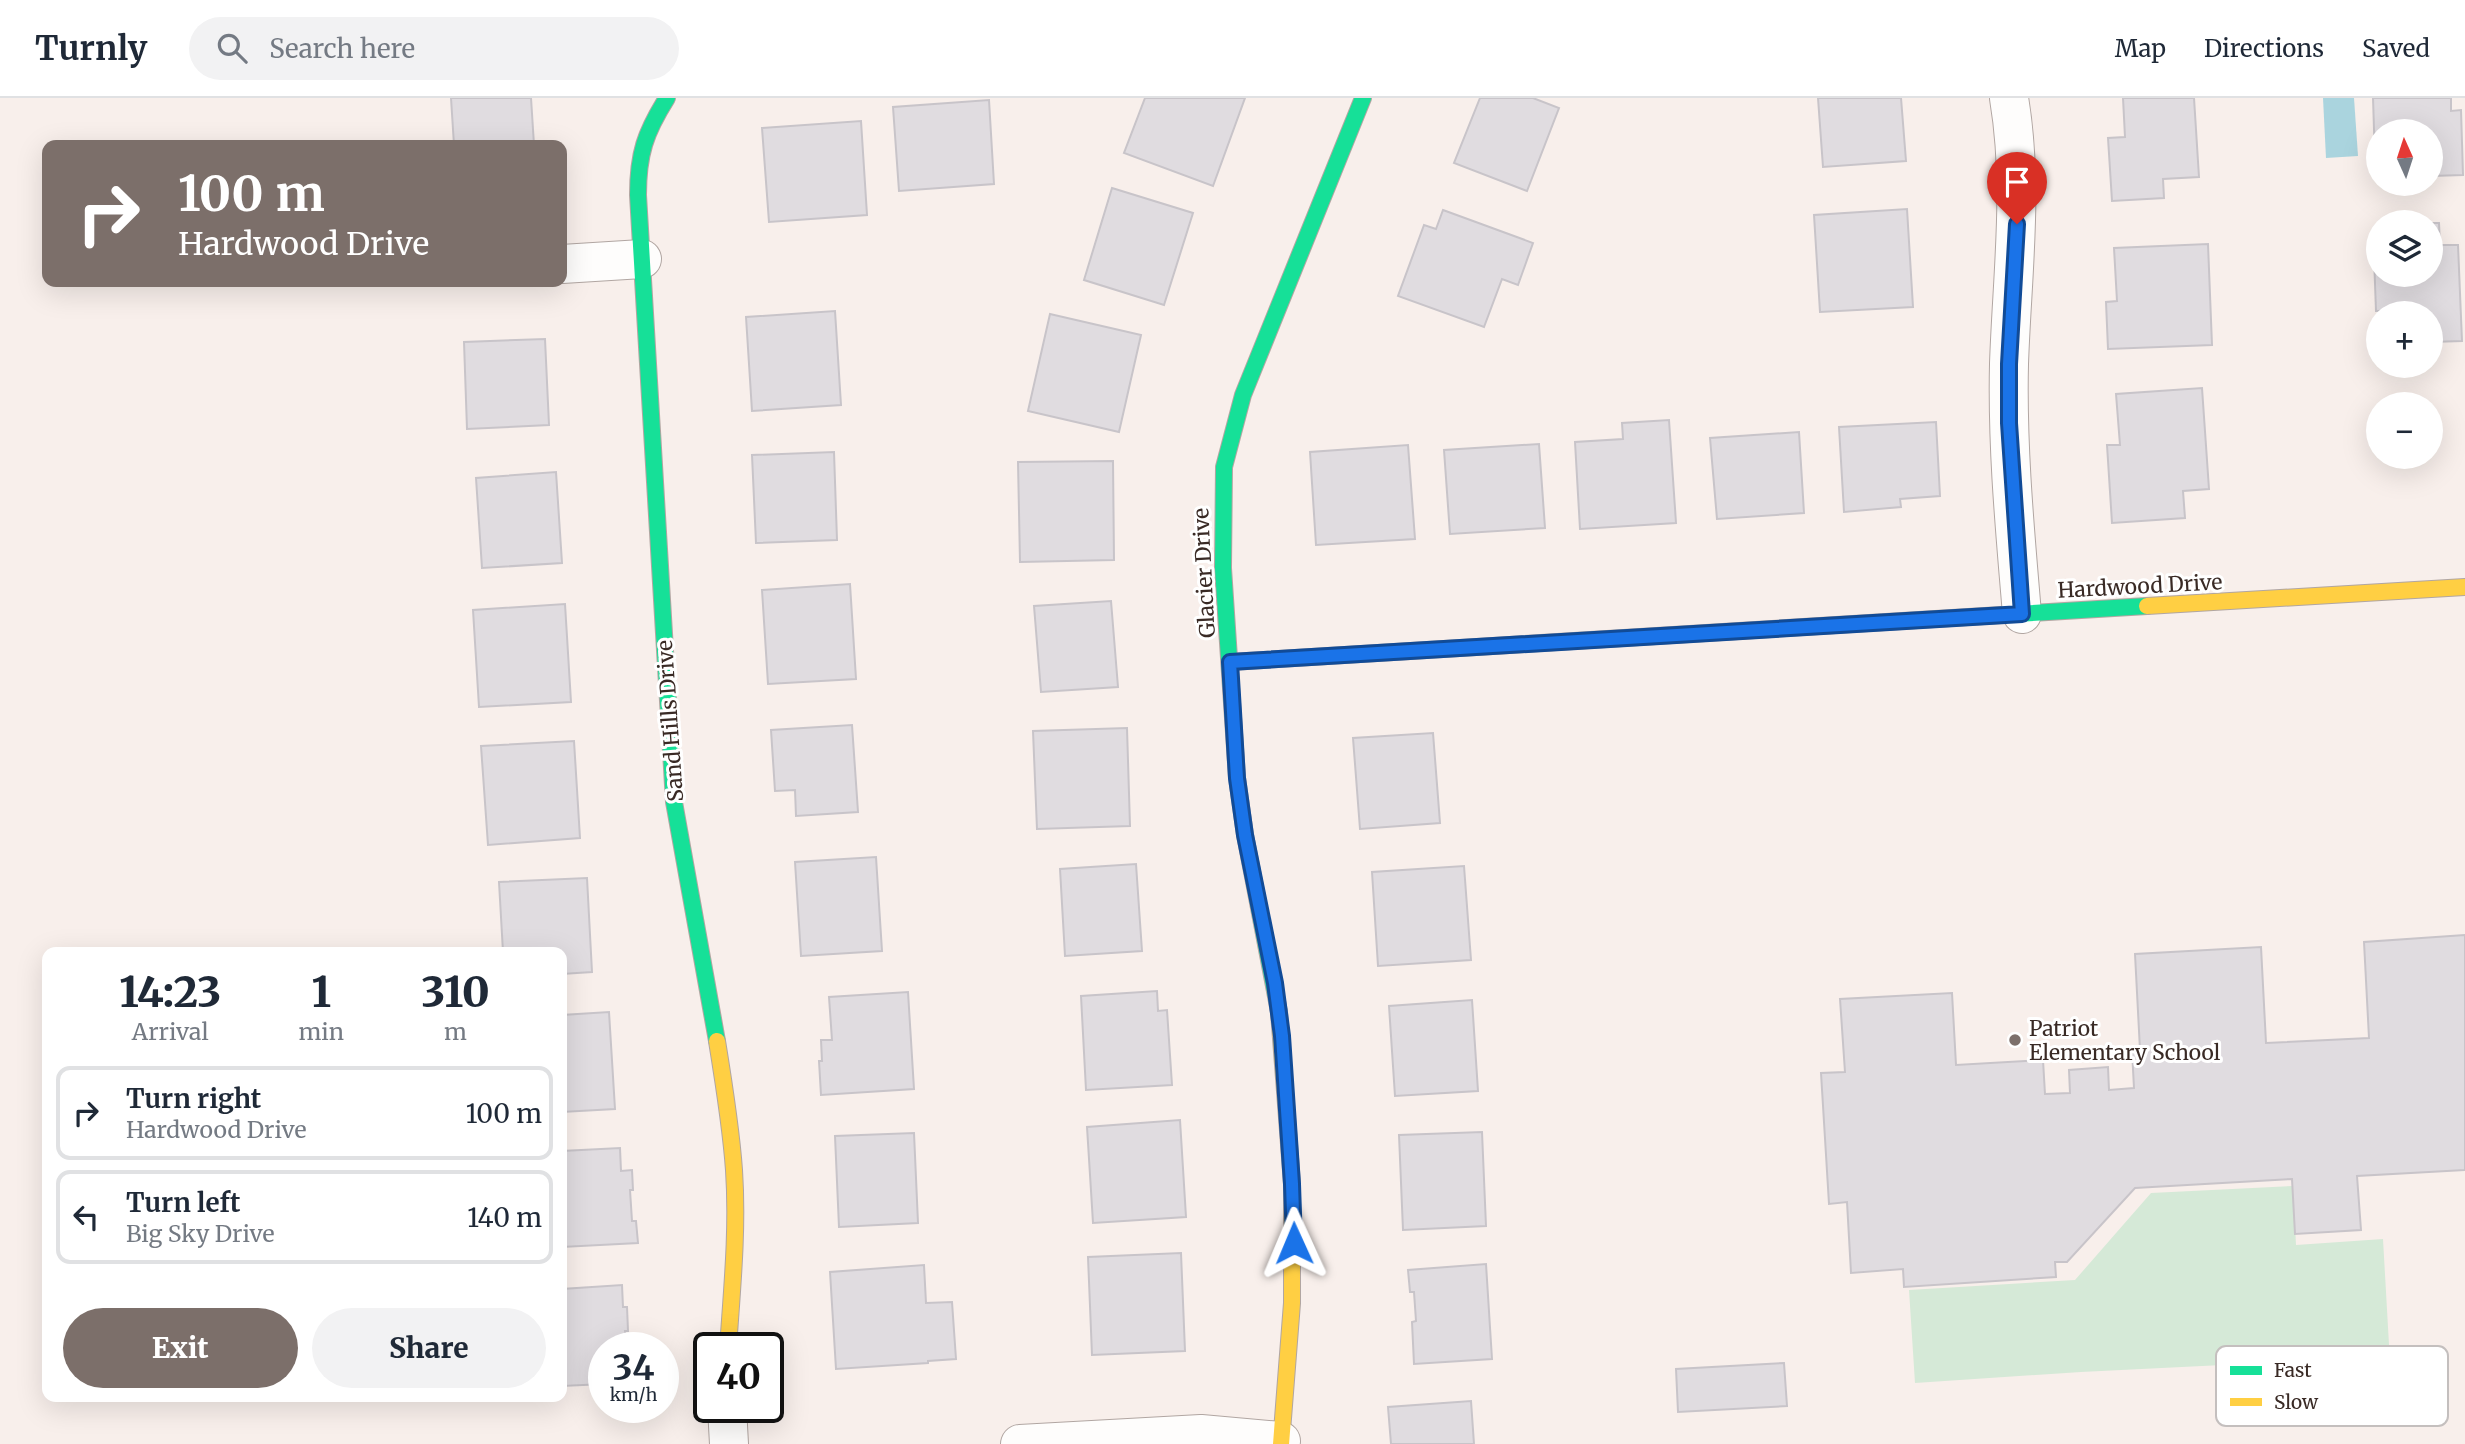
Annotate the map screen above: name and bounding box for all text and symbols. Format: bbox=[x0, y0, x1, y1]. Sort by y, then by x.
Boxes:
search box bbox=[189, 17, 679, 80]
text: Turnly bbox=[35, 28, 147, 69]
icon: search bbox=[213, 29, 251, 67]
text: Search here bbox=[269, 32, 415, 65]
text: Map bbox=[2115, 33, 2166, 64]
text: Directions bbox=[2204, 33, 2324, 64]
text: Saved bbox=[2362, 33, 2430, 64]
north arrow bbox=[2366, 119, 2443, 196]
map controls bbox=[2366, 119, 2443, 469]
pin bbox=[1987, 152, 2047, 224]
text: 100 m bbox=[178, 163, 325, 224]
icon: arrive bbox=[1998, 163, 2036, 201]
icon: right bbox=[63, 168, 154, 259]
button: layers bbox=[2366, 210, 2443, 287]
text: Hardwood Drive bbox=[178, 224, 429, 264]
button: + bbox=[2366, 301, 2443, 378]
button: − bbox=[2366, 392, 2443, 469]
street label: Glacier Drive bbox=[1187, 507, 1221, 639]
street label: Hardwood Drive bbox=[2057, 568, 2223, 604]
street label: Sand Hills Drive bbox=[651, 639, 689, 803]
text: 14:23 bbox=[119, 966, 221, 1018]
text: 1 bbox=[311, 966, 331, 1018]
text: 310 bbox=[421, 966, 490, 1018]
place label: Patriot Elementary School bbox=[2029, 1015, 2221, 1066]
text: Arrival bbox=[132, 1017, 209, 1046]
text: min bbox=[298, 1017, 344, 1046]
text: m bbox=[444, 1017, 467, 1046]
marker: Patriot Elementary School bbox=[2007, 1032, 2023, 1048]
text: Turn right bbox=[126, 1082, 261, 1115]
icon: right bbox=[67, 1094, 105, 1132]
text: 100 m bbox=[466, 1097, 542, 1130]
text: Hardwood Drive bbox=[126, 1115, 306, 1144]
text: Turn left bbox=[126, 1186, 240, 1219]
icon: left bbox=[67, 1198, 105, 1236]
text: 140 m bbox=[467, 1201, 542, 1234]
position arrow bbox=[1257, 1206, 1331, 1280]
text: Big Sky Drive bbox=[126, 1219, 274, 1248]
button: Exit bbox=[63, 1308, 298, 1388]
button: Share bbox=[312, 1308, 546, 1388]
speed limit sign: 40 bbox=[693, 1332, 784, 1423]
text: 34 bbox=[613, 1346, 654, 1390]
legend bbox=[2216, 1346, 2448, 1426]
text: Fast bbox=[2274, 1358, 2312, 1382]
text: km/h bbox=[610, 1383, 657, 1406]
text: Slow bbox=[2274, 1390, 2319, 1414]

